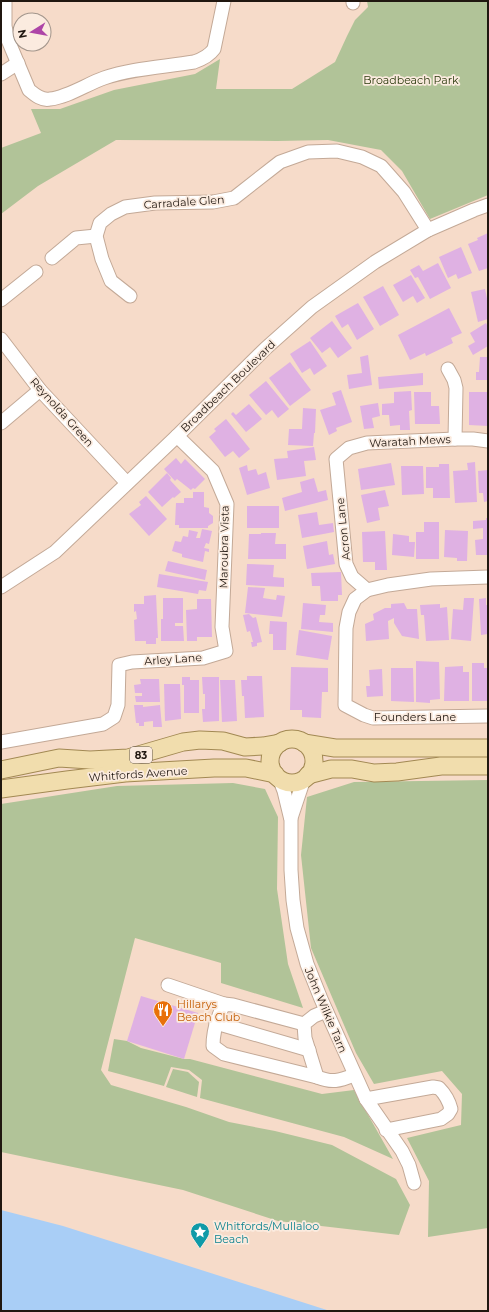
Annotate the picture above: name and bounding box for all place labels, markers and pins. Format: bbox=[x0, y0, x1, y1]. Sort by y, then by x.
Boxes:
place label: Hillarys Beach Club bbox=[177, 997, 240, 1024]
restaurant icon: Hillarys Beach Club bbox=[152, 999, 174, 1027]
place label: Whitfords/Mullaloo Beach bbox=[214, 1219, 319, 1246]
place icon: Whitfords/Mullaloo Beach bbox=[189, 1221, 211, 1249]

